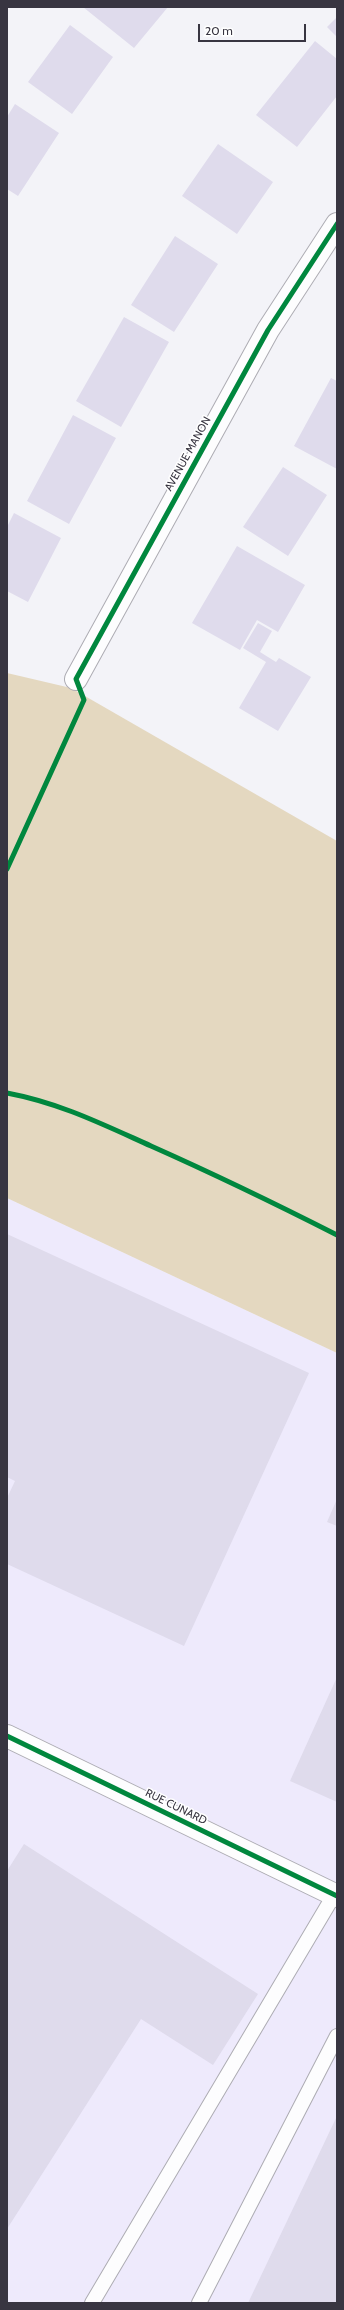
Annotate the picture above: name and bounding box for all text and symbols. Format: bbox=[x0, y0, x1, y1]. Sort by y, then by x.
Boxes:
scale bar bbox=[200, 16, 308, 42]
text: 20 m bbox=[205, 23, 233, 38]
street label: AVENUE MANON bbox=[162, 415, 214, 493]
street label: RUE CUNARD bbox=[143, 1786, 209, 1828]

